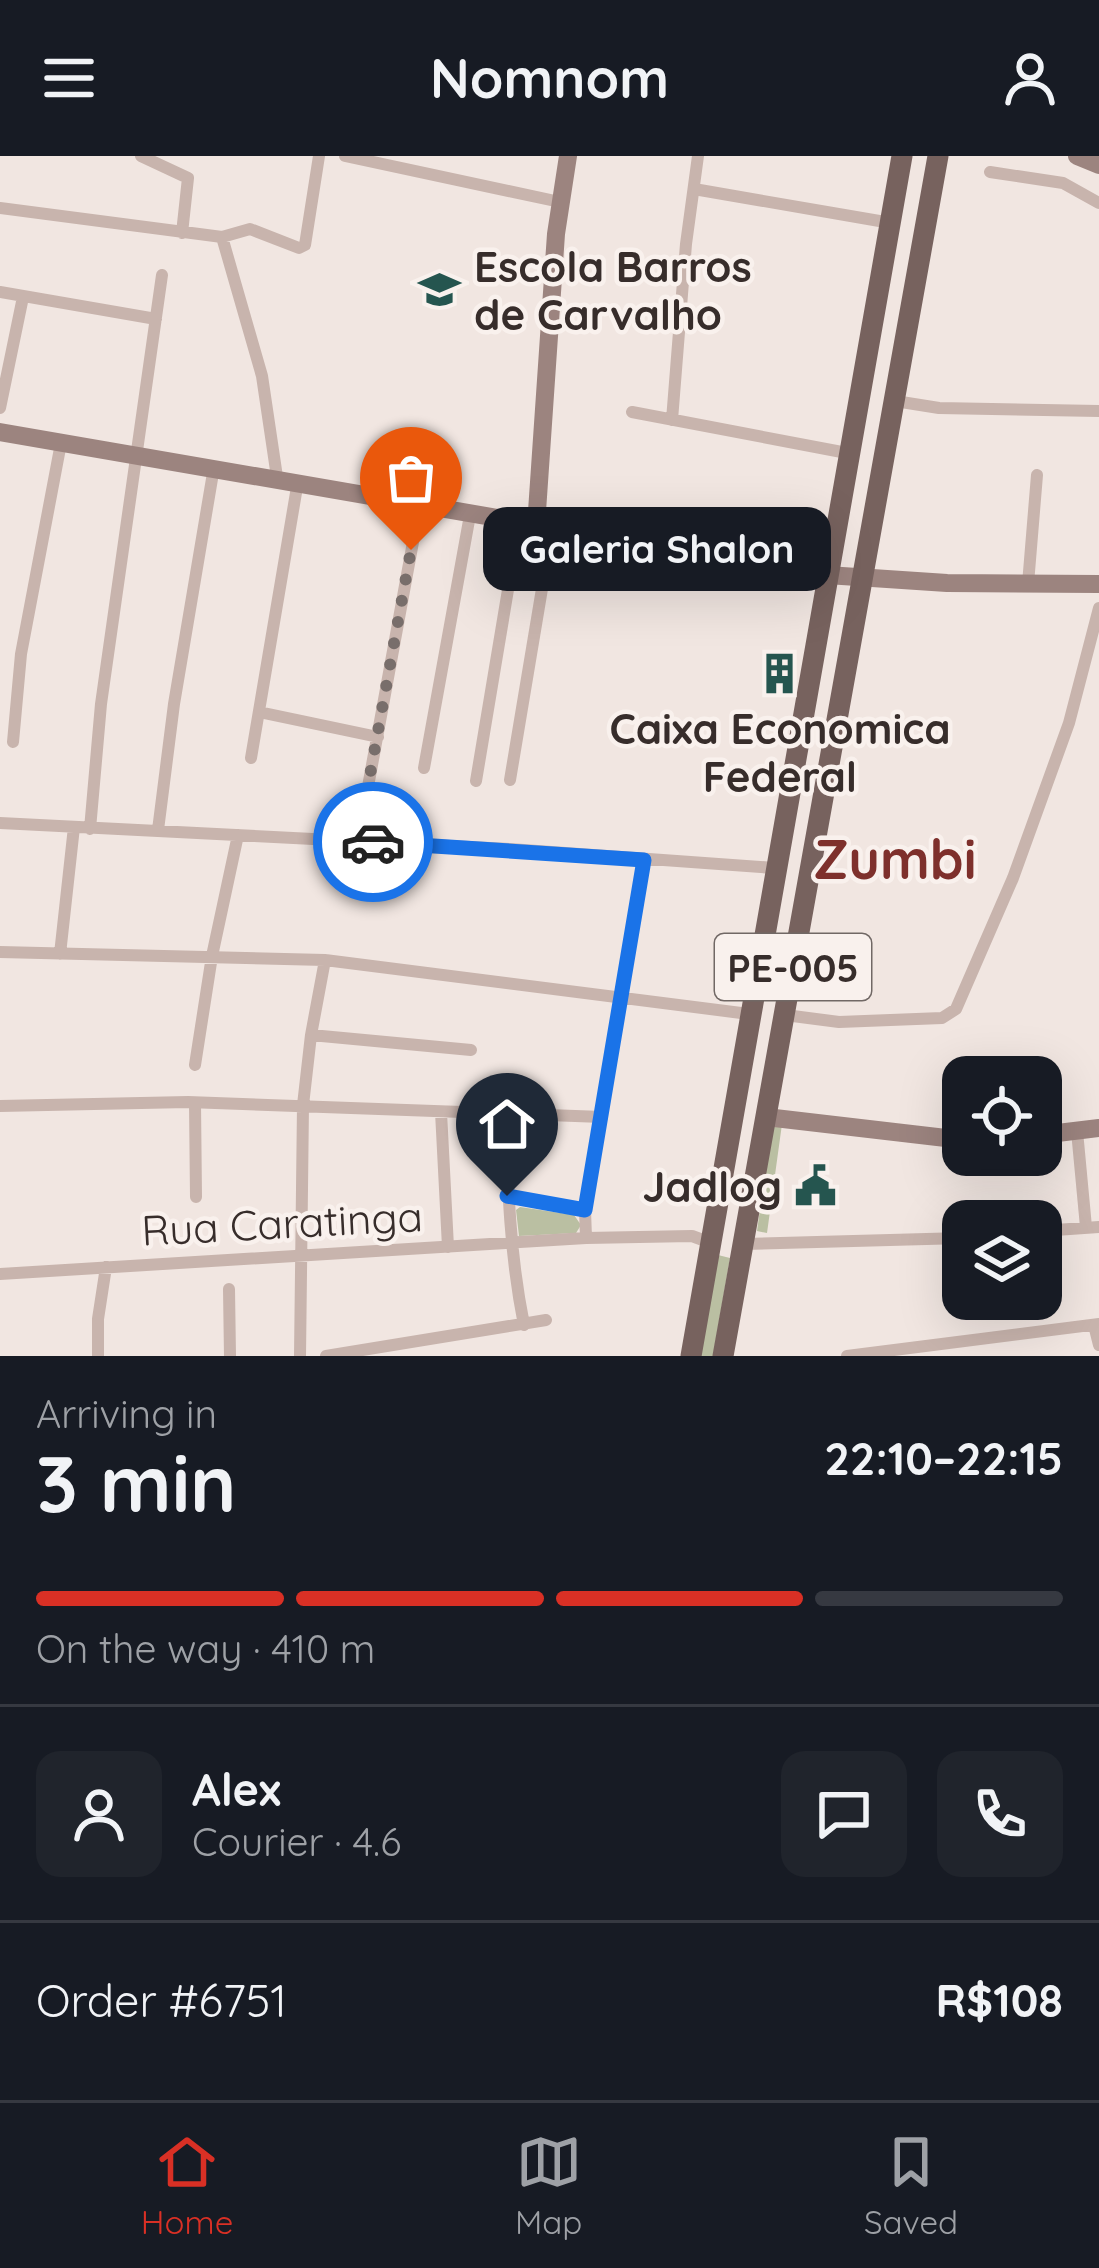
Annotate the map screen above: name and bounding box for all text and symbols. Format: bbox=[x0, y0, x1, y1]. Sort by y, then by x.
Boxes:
text: Nomnom bbox=[430, 44, 669, 112]
icon: menu bbox=[36, 45, 102, 111]
icon: person bbox=[997, 45, 1063, 111]
place label: Escola Barros de Carvalho bbox=[474, 240, 752, 341]
school or university icon: Escola Barros de Carvalho bbox=[417, 267, 463, 313]
pin bbox=[360, 427, 462, 550]
icon: bag bbox=[378, 445, 444, 511]
callout: Galeria Shalon bbox=[483, 508, 831, 592]
text: Galeria Shalon bbox=[519, 524, 795, 573]
building icon: Caixa Economica Federal bbox=[757, 651, 803, 697]
place label: Caixa Economica Federal bbox=[609, 702, 951, 803]
courier bbox=[313, 782, 433, 902]
icon: car bbox=[340, 809, 406, 875]
district label: Zumbi bbox=[814, 825, 976, 893]
road number: PE-005 bbox=[715, 934, 871, 1000]
map controls bbox=[942, 1056, 1062, 1320]
button: locate bbox=[942, 1056, 1062, 1176]
pin bbox=[456, 1073, 558, 1196]
icon: home bbox=[474, 1091, 540, 1157]
place label: Jadlog bbox=[642, 1160, 782, 1213]
public building icon: Jadlog bbox=[793, 1163, 839, 1209]
street label: Rua Caratinga bbox=[140, 1189, 424, 1257]
button: layers bbox=[942, 1200, 1062, 1320]
text: Arriving in bbox=[36, 1389, 217, 1438]
text: 22:10–22:15 bbox=[824, 1430, 1063, 1486]
text: 3 min bbox=[36, 1434, 237, 1532]
text: On the way · 410 m bbox=[36, 1624, 375, 1673]
button: person bbox=[36, 1751, 162, 1877]
button: chat bbox=[781, 1751, 907, 1877]
button: phone bbox=[937, 1751, 1063, 1877]
text: Alex bbox=[192, 1761, 281, 1817]
text: Courier · 4.6 bbox=[192, 1817, 401, 1866]
text: Order #6751 bbox=[36, 1972, 287, 2028]
text: R$108 bbox=[935, 1972, 1063, 2028]
tab: Home bbox=[141, 2129, 233, 2242]
tab: Map bbox=[515, 2129, 582, 2242]
tab: Saved bbox=[864, 2129, 958, 2242]

